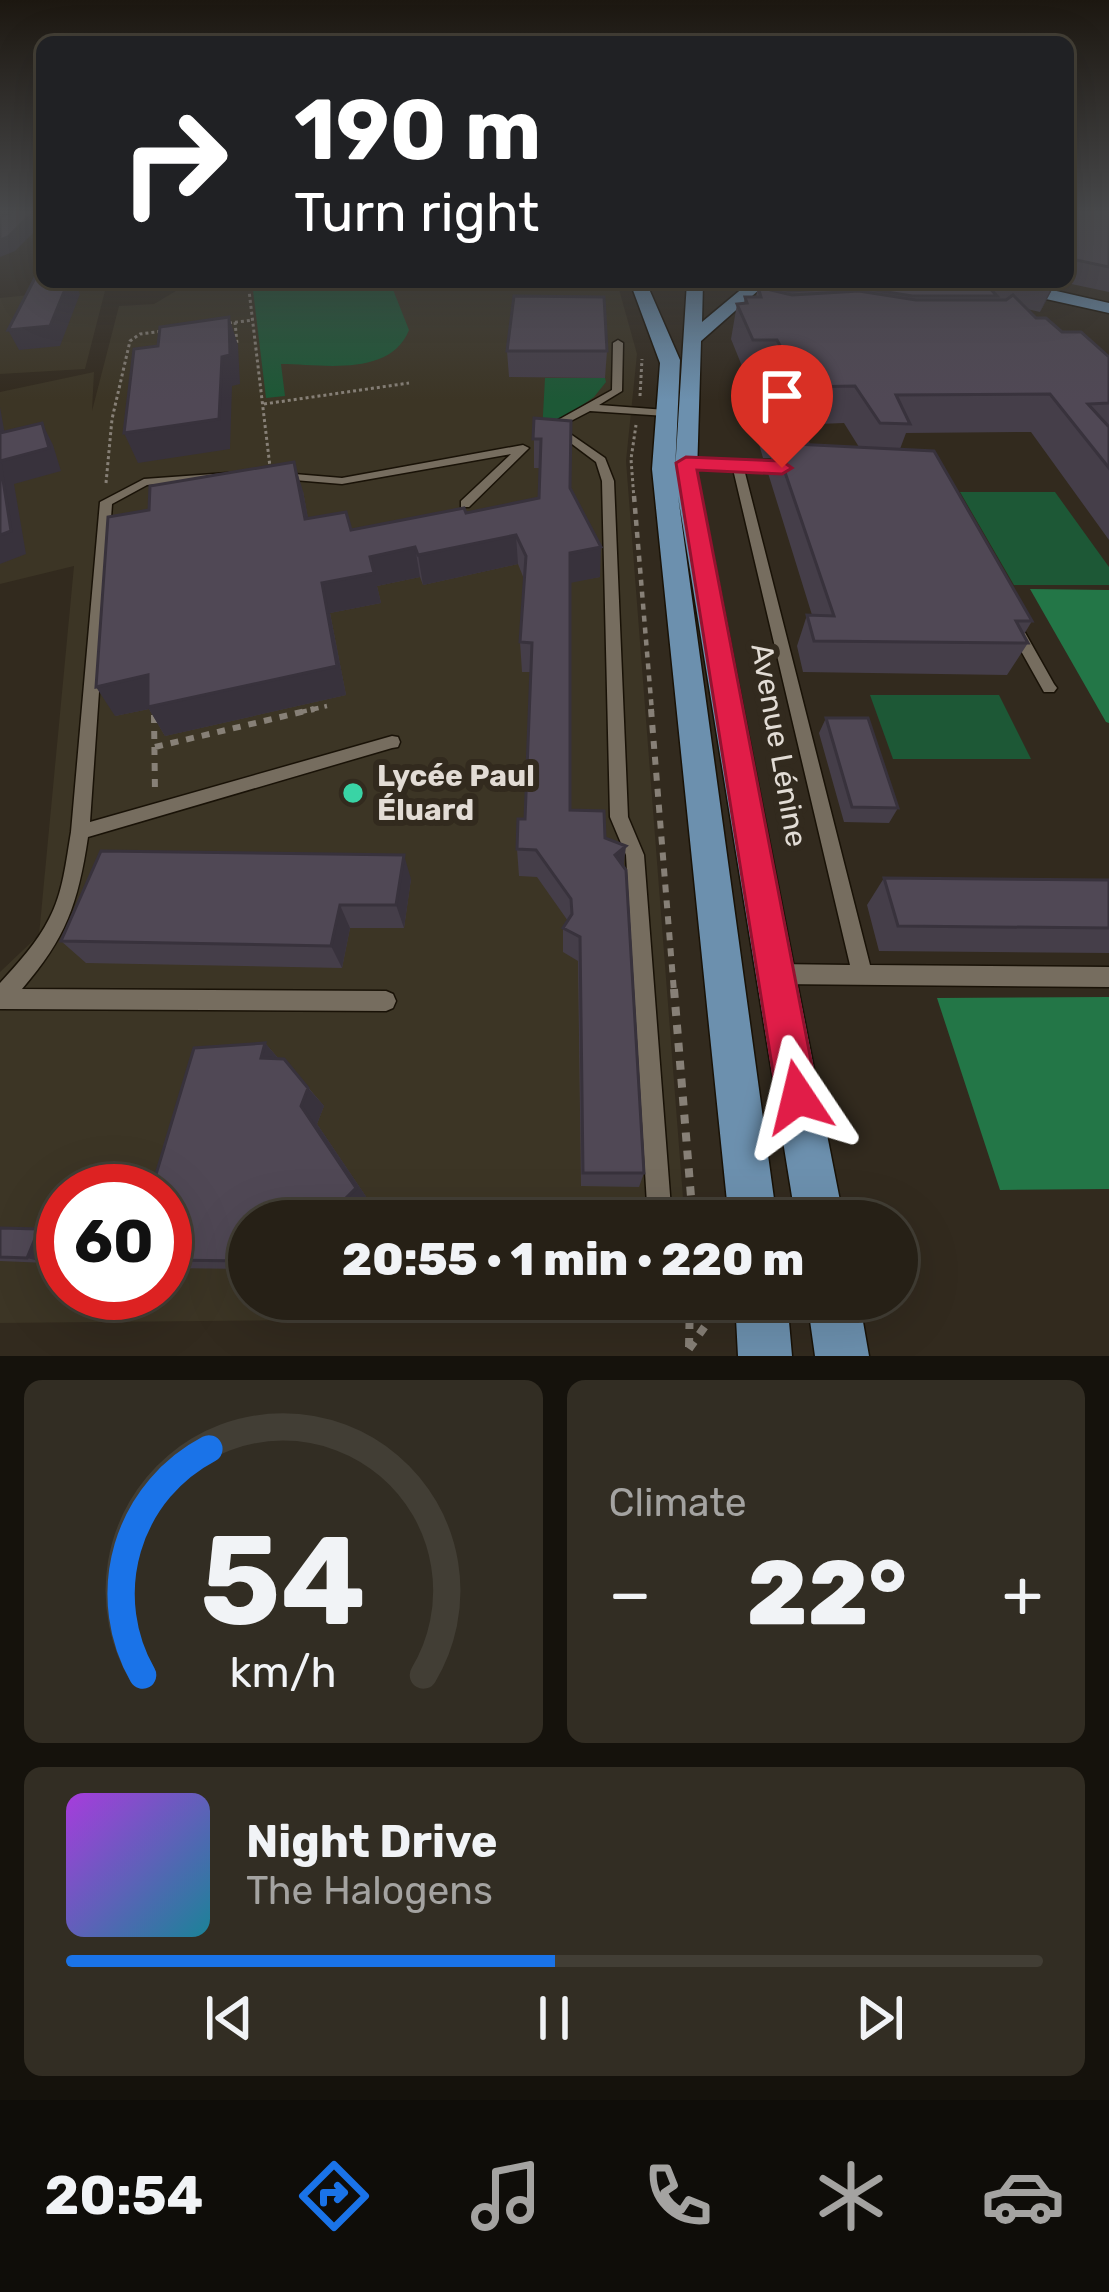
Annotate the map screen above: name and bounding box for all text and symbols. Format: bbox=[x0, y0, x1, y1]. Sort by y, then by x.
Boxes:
text: 190 m bbox=[294, 80, 542, 180]
icon: right bbox=[96, 84, 252, 240]
text: Turn right bbox=[294, 181, 539, 245]
pin bbox=[731, 345, 833, 468]
icon: arrive bbox=[749, 363, 815, 429]
street label: Avenue Lénine bbox=[743, 640, 815, 850]
place label: Lycée Paul Éluard bbox=[377, 758, 535, 828]
marker: Lycée Paul Éluard bbox=[340, 780, 366, 806]
position arrow bbox=[735, 1034, 861, 1160]
speed limit sign: 60 bbox=[36, 1164, 192, 1320]
text: 20:55 · 1 min · 220 m bbox=[342, 1233, 804, 1286]
text: Climate bbox=[609, 1480, 747, 1526]
text: 54 bbox=[200, 1507, 366, 1655]
text: 22° bbox=[747, 1540, 906, 1647]
text: − bbox=[609, 1554, 651, 1633]
text: + bbox=[1002, 1554, 1043, 1633]
text: km/h bbox=[230, 1646, 337, 1697]
text: Night Drive bbox=[246, 1815, 498, 1868]
text: The Halogens bbox=[246, 1868, 493, 1914]
icon: previous bbox=[196, 1985, 262, 2051]
icon: pause bbox=[521, 1985, 587, 2051]
icon: next bbox=[847, 1985, 913, 2051]
icon: directions bbox=[292, 2154, 376, 2238]
icon: music bbox=[464, 2154, 548, 2238]
icon: phone bbox=[636, 2154, 720, 2238]
icon: climate bbox=[809, 2154, 893, 2238]
icon: car bbox=[981, 2154, 1065, 2238]
text: 20:54 bbox=[44, 2164, 203, 2228]

